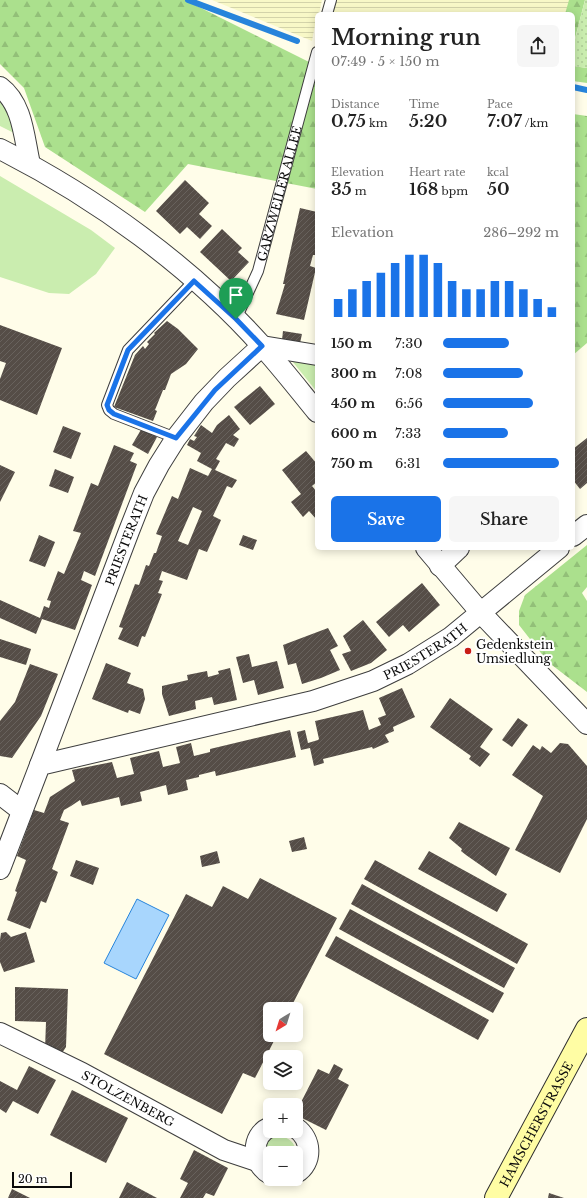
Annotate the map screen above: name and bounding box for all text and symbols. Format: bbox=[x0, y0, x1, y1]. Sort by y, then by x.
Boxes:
text: Morning run bbox=[331, 24, 481, 51]
button: share bbox=[517, 25, 559, 67]
text: 07:49 · 5 × 150 m bbox=[331, 53, 439, 70]
text: Distance bbox=[331, 97, 380, 111]
text: Time bbox=[409, 97, 439, 111]
text: Pace bbox=[487, 97, 513, 111]
text: 0.75 bbox=[331, 111, 366, 132]
text: 5:20 bbox=[409, 111, 447, 132]
text: 7:07 bbox=[487, 111, 522, 132]
text: km bbox=[366, 116, 388, 130]
text: /km bbox=[522, 116, 548, 130]
street label: GARZWEILER ALLEE bbox=[253, 124, 304, 263]
text: Elevation bbox=[331, 165, 384, 179]
text: Heart rate bbox=[409, 165, 466, 179]
text: kcal bbox=[487, 165, 509, 179]
text: 35 bbox=[331, 179, 352, 200]
text: 168 bbox=[409, 179, 438, 200]
text: 50 bbox=[487, 179, 510, 200]
text: m bbox=[352, 184, 367, 198]
text: bpm bbox=[438, 184, 468, 198]
text: Elevation bbox=[331, 224, 394, 241]
text: 286–292 m bbox=[483, 224, 559, 241]
pin bbox=[219, 278, 253, 319]
icon: arrive bbox=[225, 284, 247, 306]
text: 150 m bbox=[331, 335, 372, 352]
text: 7:30 bbox=[395, 335, 423, 352]
text: 300 m bbox=[331, 365, 377, 382]
text: 7:08 bbox=[395, 365, 422, 382]
text: 450 m bbox=[331, 395, 375, 412]
text: 6:56 bbox=[395, 395, 423, 412]
text: 600 m bbox=[331, 425, 377, 442]
text: 7:33 bbox=[395, 425, 421, 442]
text: 750 m bbox=[331, 455, 373, 472]
text: 6:31 bbox=[395, 455, 421, 472]
street label: PRIESTERATH bbox=[102, 492, 150, 587]
button: Save bbox=[331, 496, 441, 542]
button: Share bbox=[449, 496, 559, 542]
street label: PRIESTERATH bbox=[380, 620, 470, 683]
place label: Gedenkstein Umsiedlung bbox=[476, 637, 553, 666]
marker: Gedenkstein Umsiedlung bbox=[463, 646, 473, 656]
north arrow bbox=[263, 1002, 303, 1042]
map controls bbox=[263, 1002, 303, 1186]
button: layers bbox=[263, 1050, 303, 1090]
street label: HAMSCHERSTRASSE bbox=[496, 1058, 576, 1189]
street label: STOLZENBERG bbox=[79, 1067, 178, 1130]
button: + bbox=[263, 1098, 303, 1138]
button: − bbox=[263, 1146, 303, 1186]
scale bar bbox=[12, 1170, 72, 1189]
text: 20 m bbox=[18, 1172, 48, 1186]

